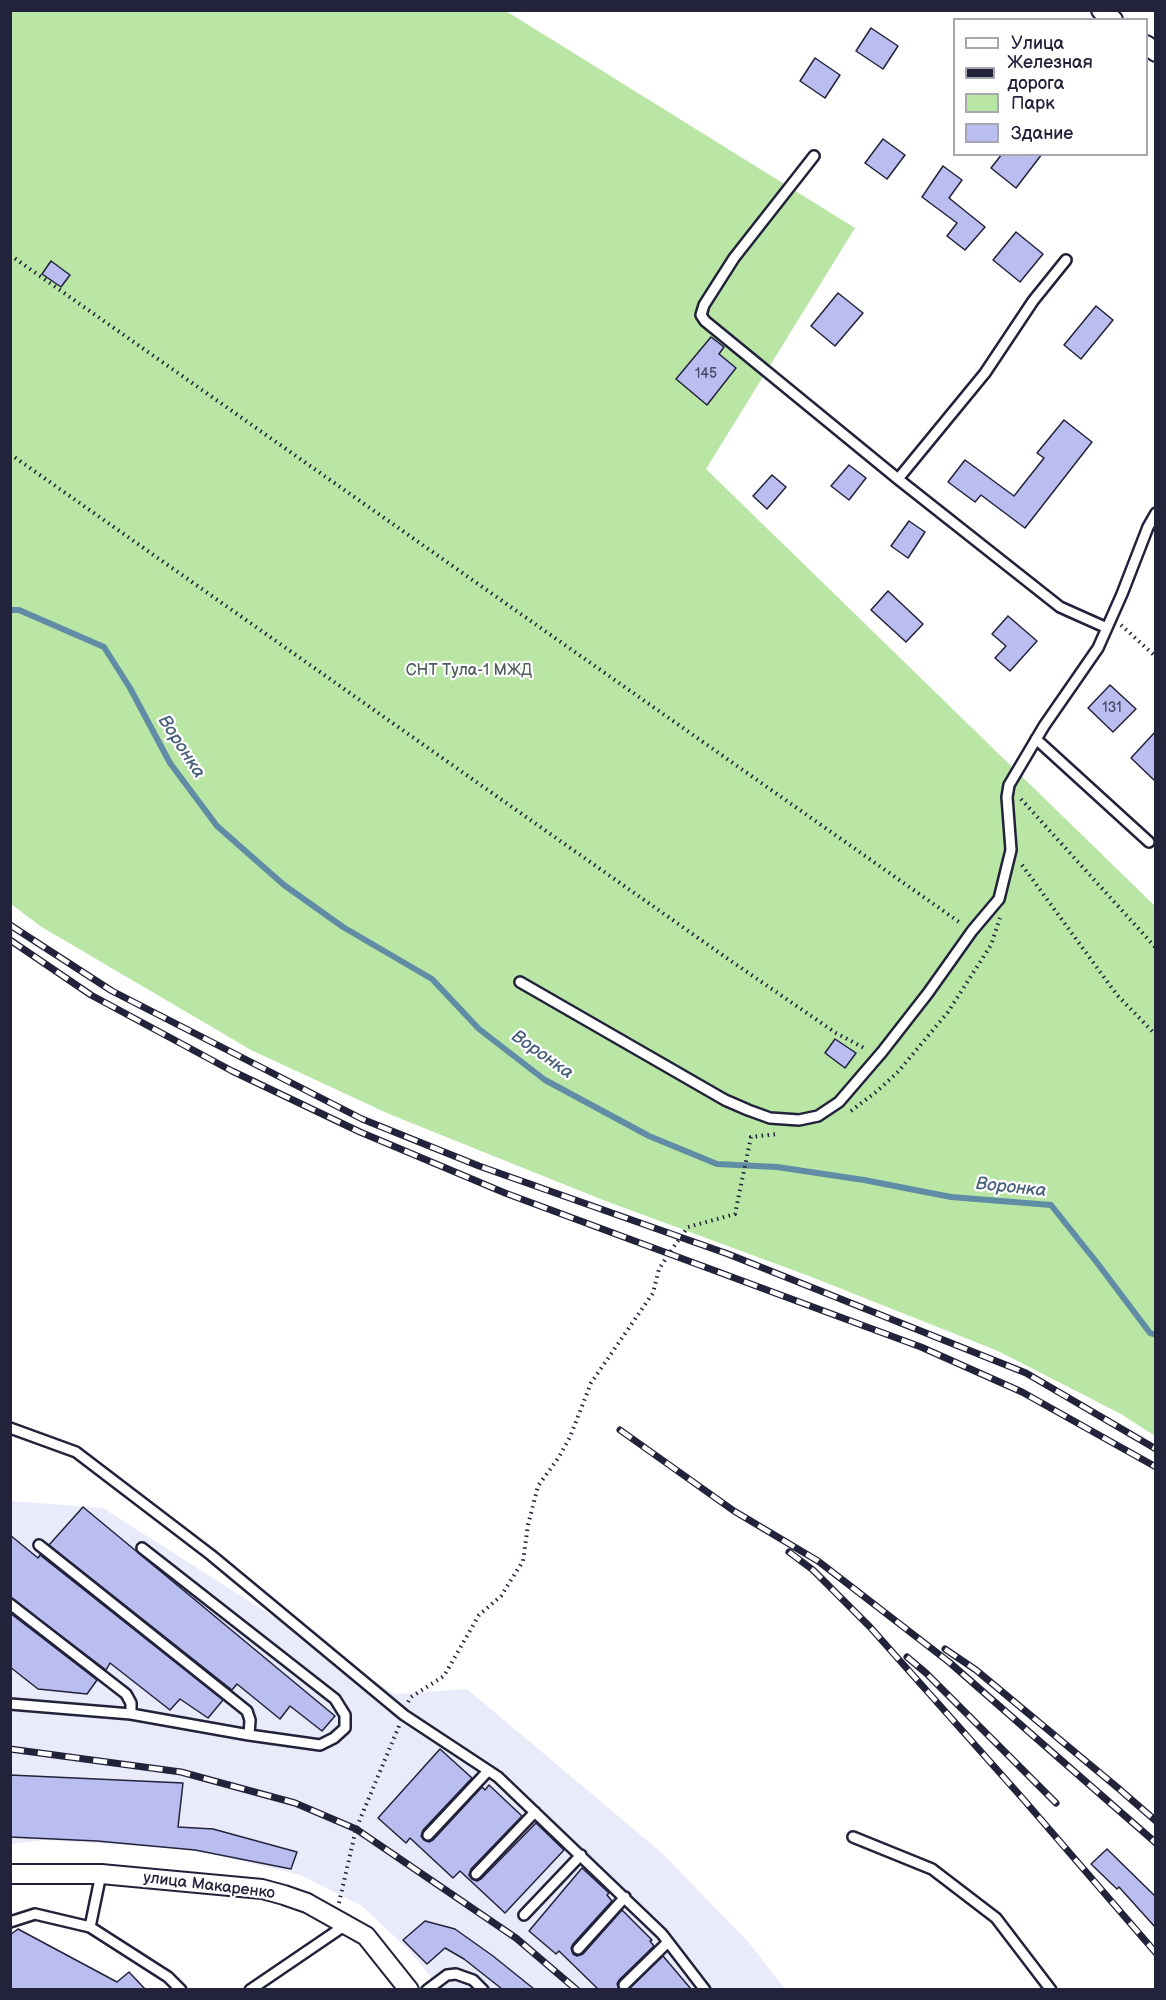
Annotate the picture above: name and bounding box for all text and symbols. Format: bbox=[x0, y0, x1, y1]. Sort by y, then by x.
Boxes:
legend bbox=[953, 18, 1148, 156]
text: Улица bbox=[1011, 33, 1064, 54]
text: Железная дорога bbox=[1007, 52, 1093, 94]
text: Парк bbox=[1011, 93, 1055, 114]
text: Здание bbox=[1011, 123, 1073, 144]
house number: 145 bbox=[695, 366, 717, 382]
park label: СНТ Тула-1 МЖД bbox=[406, 661, 532, 681]
house number: 131 bbox=[1102, 700, 1122, 716]
water label: Воронка bbox=[153, 711, 209, 783]
water label: Воронка bbox=[507, 1026, 577, 1084]
water label: Воронка bbox=[975, 1174, 1047, 1202]
street label: улица Макаренко bbox=[142, 1868, 276, 1904]

